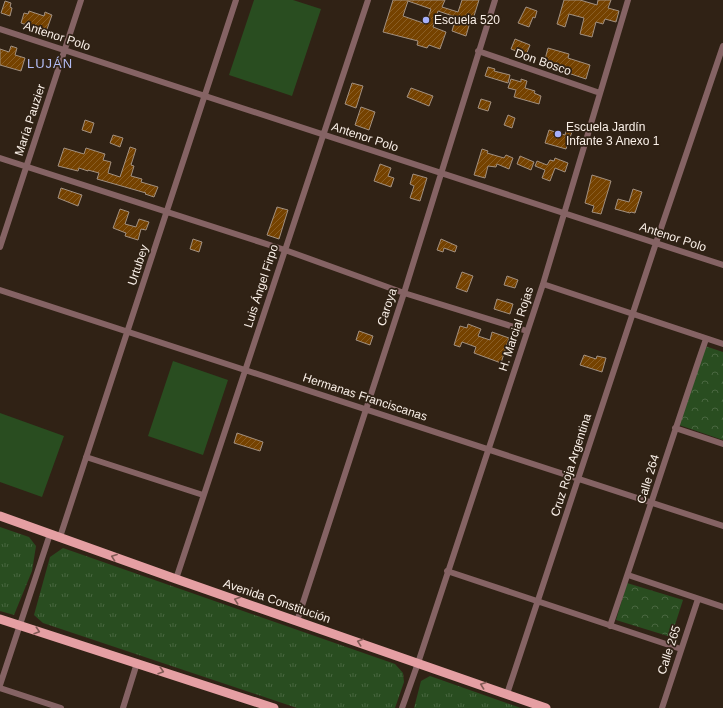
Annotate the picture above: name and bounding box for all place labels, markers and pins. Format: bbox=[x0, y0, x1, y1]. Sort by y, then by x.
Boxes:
place label: Escuela 520 bbox=[434, 13, 500, 27]
marker: Escuela 520 bbox=[421, 15, 431, 25]
place label: Escuela Jardín Infante 3 Anexo 1 bbox=[566, 120, 660, 148]
marker: Escuela Jardín Infante 3 Anexo 1 bbox=[553, 129, 563, 139]

